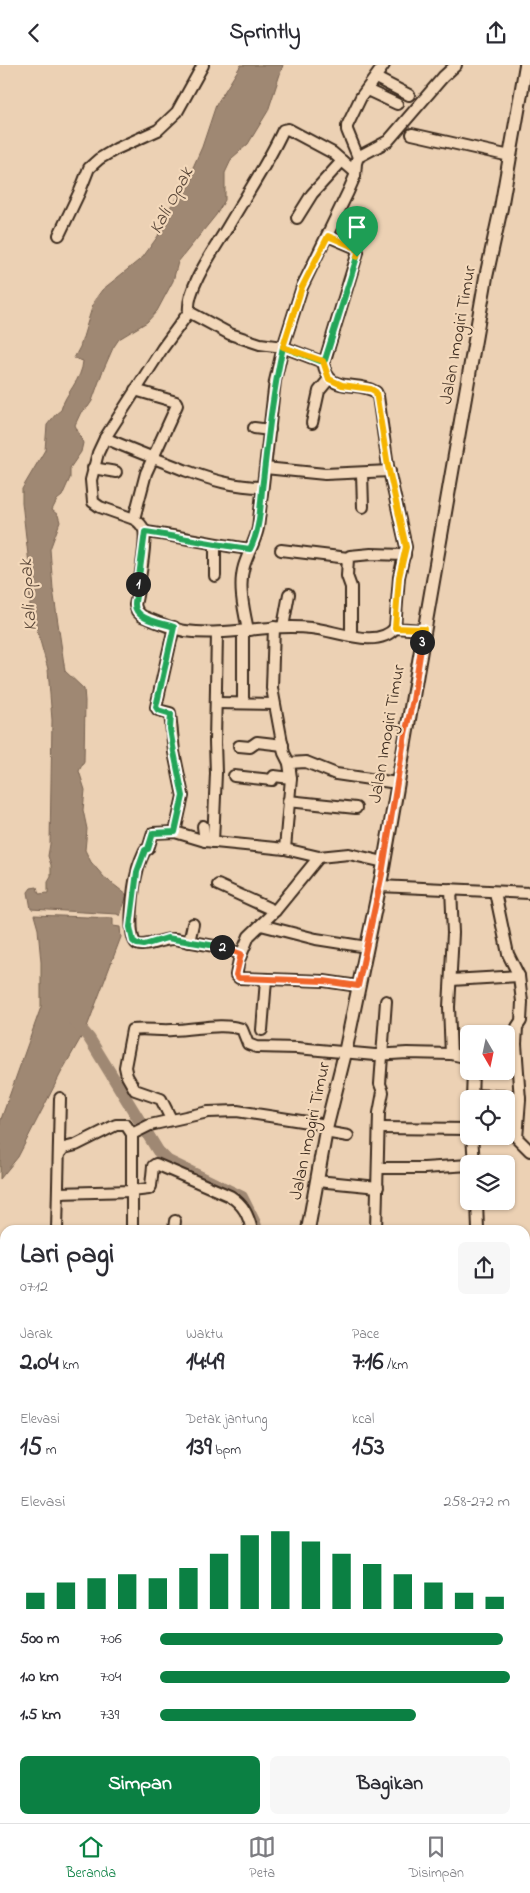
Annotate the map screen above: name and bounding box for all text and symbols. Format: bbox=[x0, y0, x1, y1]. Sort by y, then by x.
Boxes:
text: Sprintly bbox=[229, 17, 301, 49]
icon: back bbox=[20, 19, 48, 47]
icon: share bbox=[482, 19, 510, 47]
water label: Kali Opak bbox=[143, 162, 201, 239]
pin bbox=[336, 206, 378, 257]
icon: arrive bbox=[343, 213, 371, 241]
street label: Jalan Imogiri Timur bbox=[434, 263, 485, 406]
water label: Kali Opak bbox=[13, 557, 45, 632]
pin: 1 bbox=[126, 571, 150, 597]
text: 1 bbox=[136, 574, 141, 595]
pin: 3 bbox=[410, 629, 434, 655]
text: 3 bbox=[420, 632, 425, 653]
street label: Jalan Imogiri Timur bbox=[363, 662, 414, 805]
pin: 2 bbox=[210, 935, 234, 959]
text: 2 bbox=[219, 937, 226, 958]
north arrow bbox=[460, 1025, 515, 1080]
map controls bbox=[460, 1025, 515, 1210]
street label: Jalan Imogiri Timur bbox=[284, 1059, 339, 1202]
button: locate bbox=[460, 1090, 515, 1145]
button: layers bbox=[460, 1155, 515, 1210]
text: Lari pagi bbox=[20, 1235, 114, 1276]
button: share bbox=[458, 1242, 510, 1294]
text: 07:12 bbox=[20, 1275, 48, 1299]
text: Jarak bbox=[20, 1324, 52, 1345]
text: Waktu bbox=[186, 1324, 223, 1345]
text: Pace bbox=[352, 1324, 379, 1345]
text: 2.04 bbox=[20, 1345, 59, 1381]
text: 14:49 bbox=[186, 1345, 224, 1381]
text: 7:16 bbox=[352, 1345, 383, 1381]
text: km bbox=[59, 1355, 79, 1376]
text: /km bbox=[383, 1355, 408, 1376]
text: Elevasi bbox=[20, 1409, 60, 1430]
text: Detak jantung bbox=[186, 1409, 268, 1430]
text: kcal bbox=[352, 1409, 374, 1430]
text: 15 bbox=[20, 1430, 42, 1466]
text: 139 bbox=[186, 1430, 212, 1466]
text: 153 bbox=[352, 1430, 385, 1466]
text: m bbox=[42, 1440, 57, 1461]
text: bpm bbox=[212, 1440, 241, 1461]
text: Elevasi bbox=[20, 1490, 65, 1514]
text: 258–272 m bbox=[443, 1490, 510, 1514]
text: 500 m bbox=[20, 1627, 59, 1651]
text: 7:06 bbox=[100, 1627, 122, 1651]
text: 1.0 km bbox=[20, 1665, 59, 1689]
text: 7:04 bbox=[100, 1665, 121, 1689]
text: 1.5 km bbox=[20, 1703, 61, 1727]
text: 7:39 bbox=[100, 1703, 119, 1727]
button: Simpan bbox=[20, 1756, 260, 1814]
button: Bagikan bbox=[270, 1756, 510, 1814]
tab: Beranda bbox=[66, 1833, 116, 1884]
tab: Peta bbox=[248, 1833, 276, 1884]
tab: Disimpan bbox=[408, 1833, 464, 1884]

